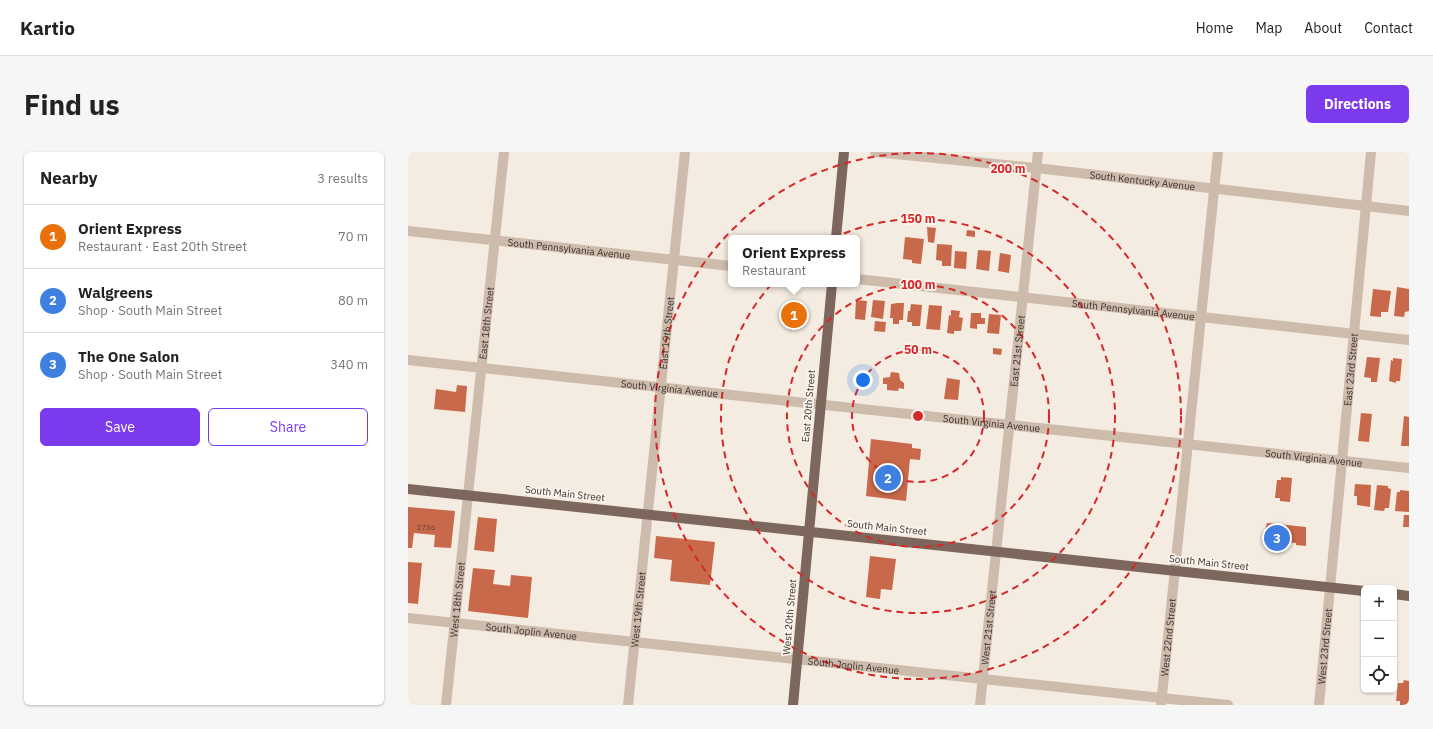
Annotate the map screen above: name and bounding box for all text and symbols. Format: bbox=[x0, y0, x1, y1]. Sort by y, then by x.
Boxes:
text: Kartio bbox=[20, 16, 75, 40]
text: Home bbox=[1196, 19, 1233, 37]
text: Map bbox=[1255, 19, 1282, 37]
text: About bbox=[1304, 19, 1342, 37]
text: Contact bbox=[1364, 19, 1413, 37]
button: Directions bbox=[1306, 85, 1409, 123]
text: Find us bbox=[24, 86, 120, 123]
text: 200 m bbox=[990, 161, 1026, 176]
text: Nearby bbox=[40, 167, 98, 189]
street label: South Kentucky Avenue bbox=[1089, 168, 1196, 193]
text: 3 results bbox=[317, 170, 368, 187]
text: 150 m bbox=[900, 211, 936, 226]
text: Orient Express bbox=[78, 219, 182, 238]
text: 1 bbox=[49, 228, 57, 245]
text: 70 m bbox=[338, 228, 368, 245]
popup bbox=[728, 235, 860, 287]
street label: South Pennsylvania Avenue bbox=[507, 236, 631, 262]
text: Restaurant · East 20th Street bbox=[78, 238, 247, 255]
text: Orient Express bbox=[742, 243, 846, 262]
text: Restaurant bbox=[742, 262, 806, 279]
text: 100 m bbox=[900, 277, 936, 292]
text: Walgreens bbox=[78, 283, 153, 302]
street label: East 18th Street bbox=[476, 286, 497, 360]
text: 2 bbox=[49, 292, 57, 309]
text: 80 m bbox=[338, 292, 368, 309]
street label: East 19th Street bbox=[657, 296, 677, 370]
street label: South Pennsylvania Avenue bbox=[1071, 297, 1196, 323]
pin: 1 bbox=[781, 300, 807, 330]
text: Shop · South Main Street bbox=[78, 302, 222, 319]
street label: East 21st Street bbox=[1007, 314, 1028, 388]
street label: East 23rd Street bbox=[1341, 332, 1361, 407]
text: 50 m bbox=[904, 342, 932, 357]
text: The One Salon bbox=[78, 347, 179, 366]
text: 3 bbox=[49, 356, 57, 373]
text: 340 m bbox=[330, 356, 368, 373]
text: Shop · South Main Street bbox=[78, 366, 222, 383]
street label: East 20th Street bbox=[799, 369, 818, 443]
your location bbox=[853, 370, 873, 390]
street label: South Virginia Avenue bbox=[620, 377, 719, 400]
button: Save bbox=[40, 408, 200, 446]
button: Share bbox=[208, 408, 368, 446]
centre of rings bbox=[911, 409, 925, 423]
street label: South Virginia Avenue bbox=[942, 412, 1041, 435]
street label: South Virginia Avenue bbox=[1264, 447, 1364, 470]
pin: 2 bbox=[875, 463, 901, 493]
street label: South Main Street bbox=[524, 483, 606, 504]
street label: South Main Street bbox=[846, 517, 928, 538]
house number: 1736 bbox=[416, 522, 436, 532]
pin: 3 bbox=[1264, 523, 1290, 553]
street label: South Main Street bbox=[1168, 552, 1250, 573]
street label: West 18th Street bbox=[447, 561, 468, 638]
street label: West 19th Street bbox=[628, 571, 649, 648]
street label: West 20th Street bbox=[780, 578, 799, 655]
map controls bbox=[1361, 585, 1397, 693]
button: + bbox=[1361, 585, 1397, 621]
street label: West 21st Street bbox=[978, 589, 999, 666]
street label: West 22nd Street bbox=[1158, 597, 1179, 677]
street label: West 23rd Street bbox=[1315, 607, 1335, 685]
street label: South Joplin Avenue bbox=[485, 620, 578, 643]
button: − bbox=[1361, 621, 1397, 657]
street label: South Joplin Avenue bbox=[807, 654, 900, 677]
button: locate bbox=[1361, 657, 1397, 693]

